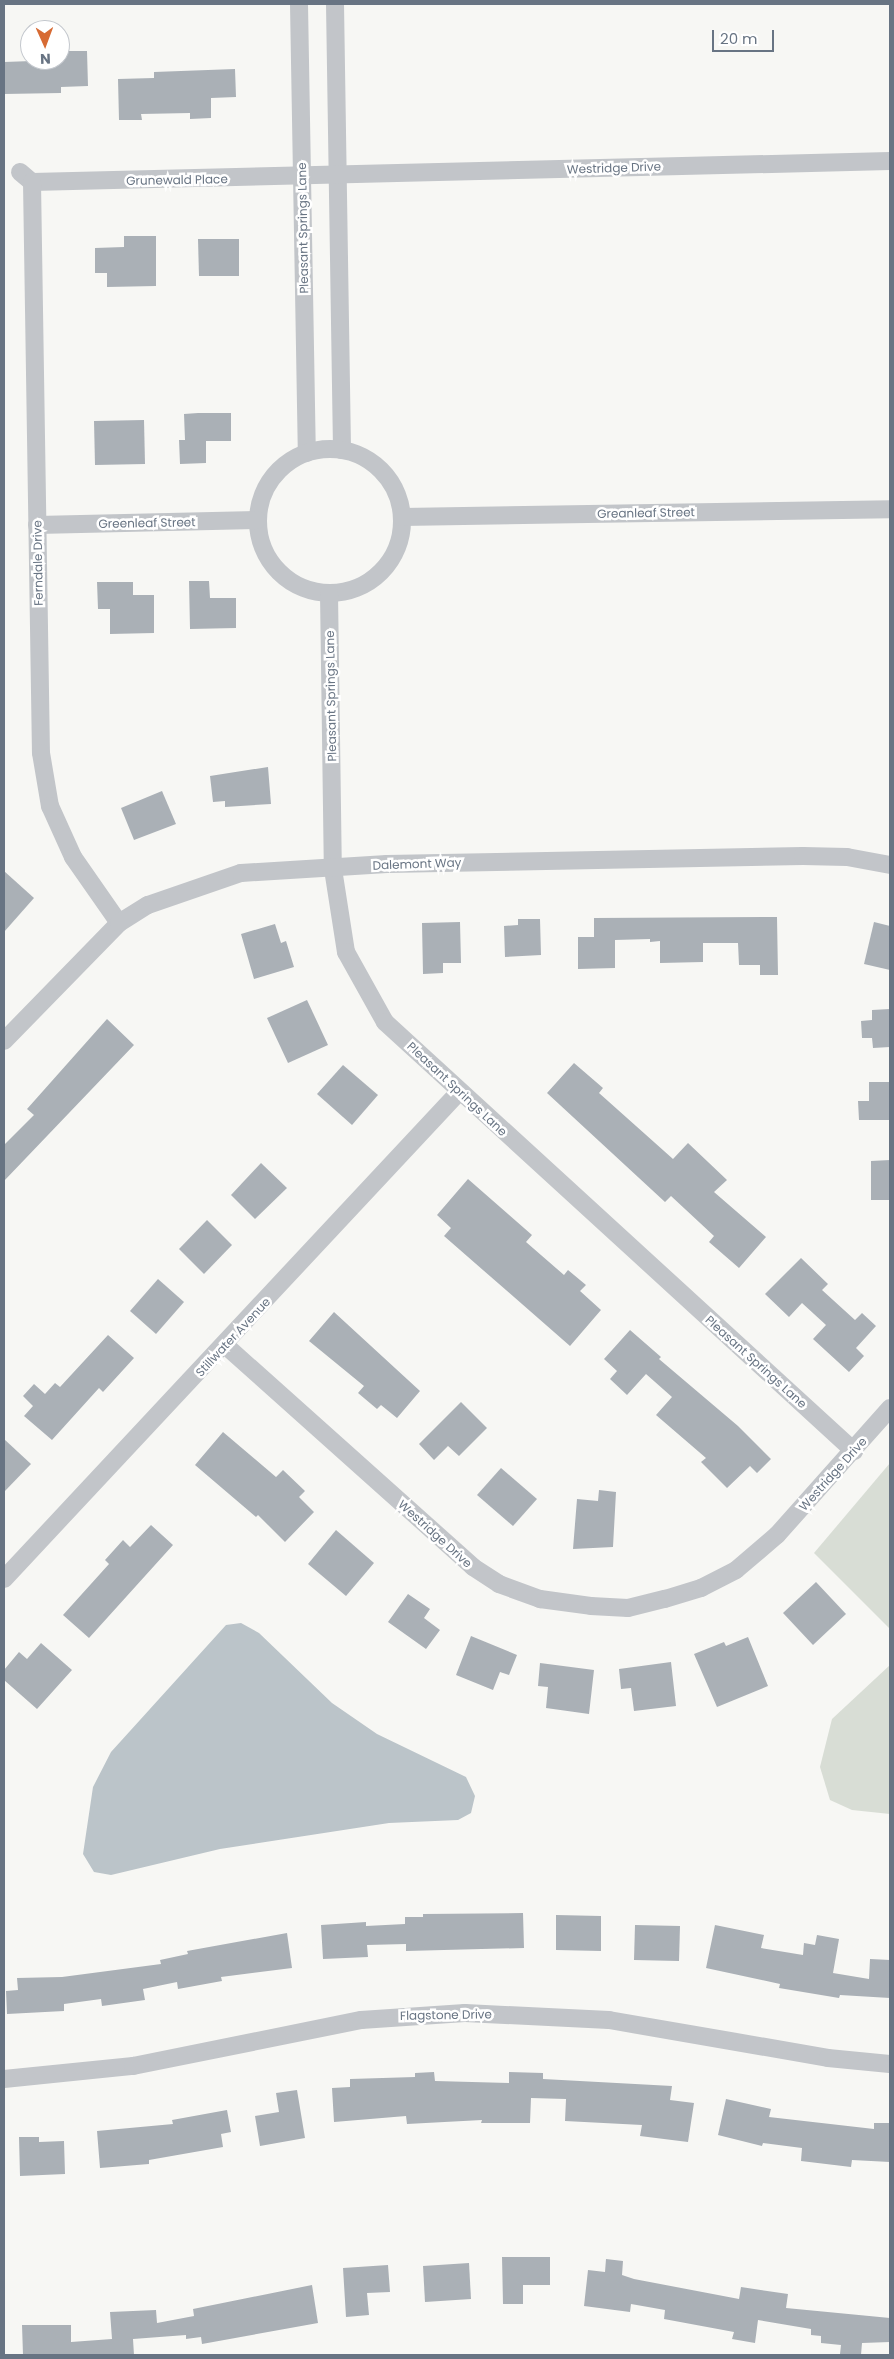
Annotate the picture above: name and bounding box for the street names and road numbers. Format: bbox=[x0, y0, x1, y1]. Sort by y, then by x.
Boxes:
street label: Westridge Drive bbox=[567, 159, 661, 177]
street label: Pleasant Springs Lane bbox=[295, 162, 311, 294]
street label: Grunewald Place bbox=[126, 172, 228, 188]
street label: Greanleaf Street bbox=[597, 505, 695, 521]
street label: Greenleaf Street bbox=[98, 515, 196, 531]
street label: Ferndale Drive bbox=[30, 520, 46, 606]
street label: Pleasant Springs Lane bbox=[323, 630, 339, 762]
street label: Dalemont Way bbox=[372, 855, 462, 873]
street label: Pleasant Springs Lane bbox=[404, 1039, 510, 1139]
street label: Stillwater Avenue bbox=[193, 1295, 273, 1379]
street label: Pleasant Springs Lane bbox=[702, 1313, 810, 1411]
street label: Westridge Drive bbox=[796, 1434, 870, 1514]
street label: Westridge Drive bbox=[395, 1497, 475, 1571]
street label: Flagstone Drive bbox=[400, 2007, 492, 2023]

